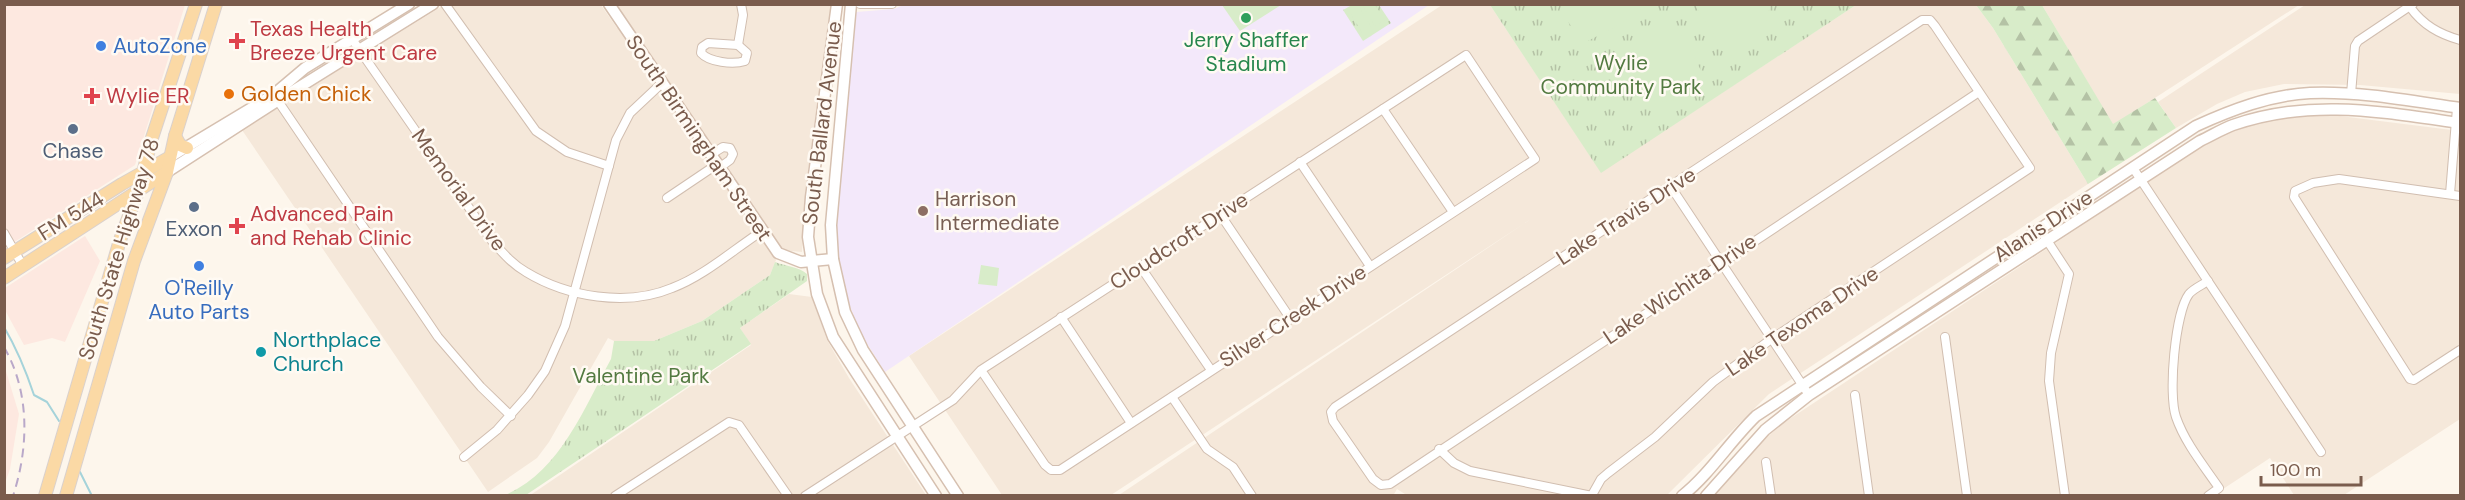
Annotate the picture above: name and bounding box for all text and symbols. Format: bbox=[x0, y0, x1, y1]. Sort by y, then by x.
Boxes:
marker: Jerry Shaffer Stadium bbox=[1239, 11, 1253, 25]
place label: Texas Health Breeze Urgent Care bbox=[250, 15, 437, 67]
street label: South Ballard Avenue bbox=[796, 20, 848, 226]
place label: Jerry Shaffer Stadium bbox=[1184, 26, 1308, 78]
street label: South Birmingham Street bbox=[619, 29, 779, 247]
place label: AutoZone bbox=[113, 32, 207, 60]
marker: Texas Health Breeze Urgent Care bbox=[228, 32, 246, 50]
marker: AutoZone bbox=[94, 39, 108, 53]
park label: Wylie Community Park bbox=[1540, 49, 1702, 101]
place label: Golden Chick bbox=[241, 80, 372, 108]
place label: Wylie ER bbox=[106, 82, 190, 110]
marker: Wylie ER bbox=[83, 87, 101, 105]
marker: Golden Chick bbox=[222, 87, 236, 101]
marker: Chase bbox=[66, 122, 80, 136]
street label: Memorial Drive bbox=[405, 123, 513, 257]
street label: South State Highway 78 bbox=[72, 135, 166, 363]
place label: Chase bbox=[42, 137, 104, 165]
street label: Lake Travis Drive bbox=[1551, 160, 1701, 272]
street label: Alanis Drive bbox=[1988, 183, 2098, 269]
street label: FM 544 bbox=[33, 185, 109, 247]
place label: Harrison Intermediate bbox=[935, 185, 1060, 237]
street label: Cloudcroft Drive bbox=[1104, 186, 1254, 296]
marker: Exxon bbox=[187, 200, 201, 214]
place label: Advanced Pain and Rehab Clinic bbox=[250, 200, 412, 252]
marker: Harrison Intermediate bbox=[916, 204, 930, 218]
place label: Exxon bbox=[166, 215, 222, 243]
marker: Advanced Pain and Rehab Clinic bbox=[228, 217, 246, 235]
street label: Lake Wichita Drive bbox=[1598, 227, 1762, 351]
street label: Silver Creek Drive bbox=[1214, 258, 1372, 374]
marker: O'Reilly Auto Parts bbox=[192, 259, 206, 273]
street label: Lake Texoma Drive bbox=[1720, 259, 1884, 383]
place label: O'Reilly Auto Parts bbox=[148, 274, 250, 326]
place label: Northplace Church bbox=[273, 326, 381, 378]
marker: Northplace Church bbox=[254, 345, 268, 359]
park label: Valentine Park bbox=[572, 362, 710, 390]
scale bar bbox=[2261, 449, 2362, 487]
text: 100 m bbox=[2270, 458, 2321, 482]

